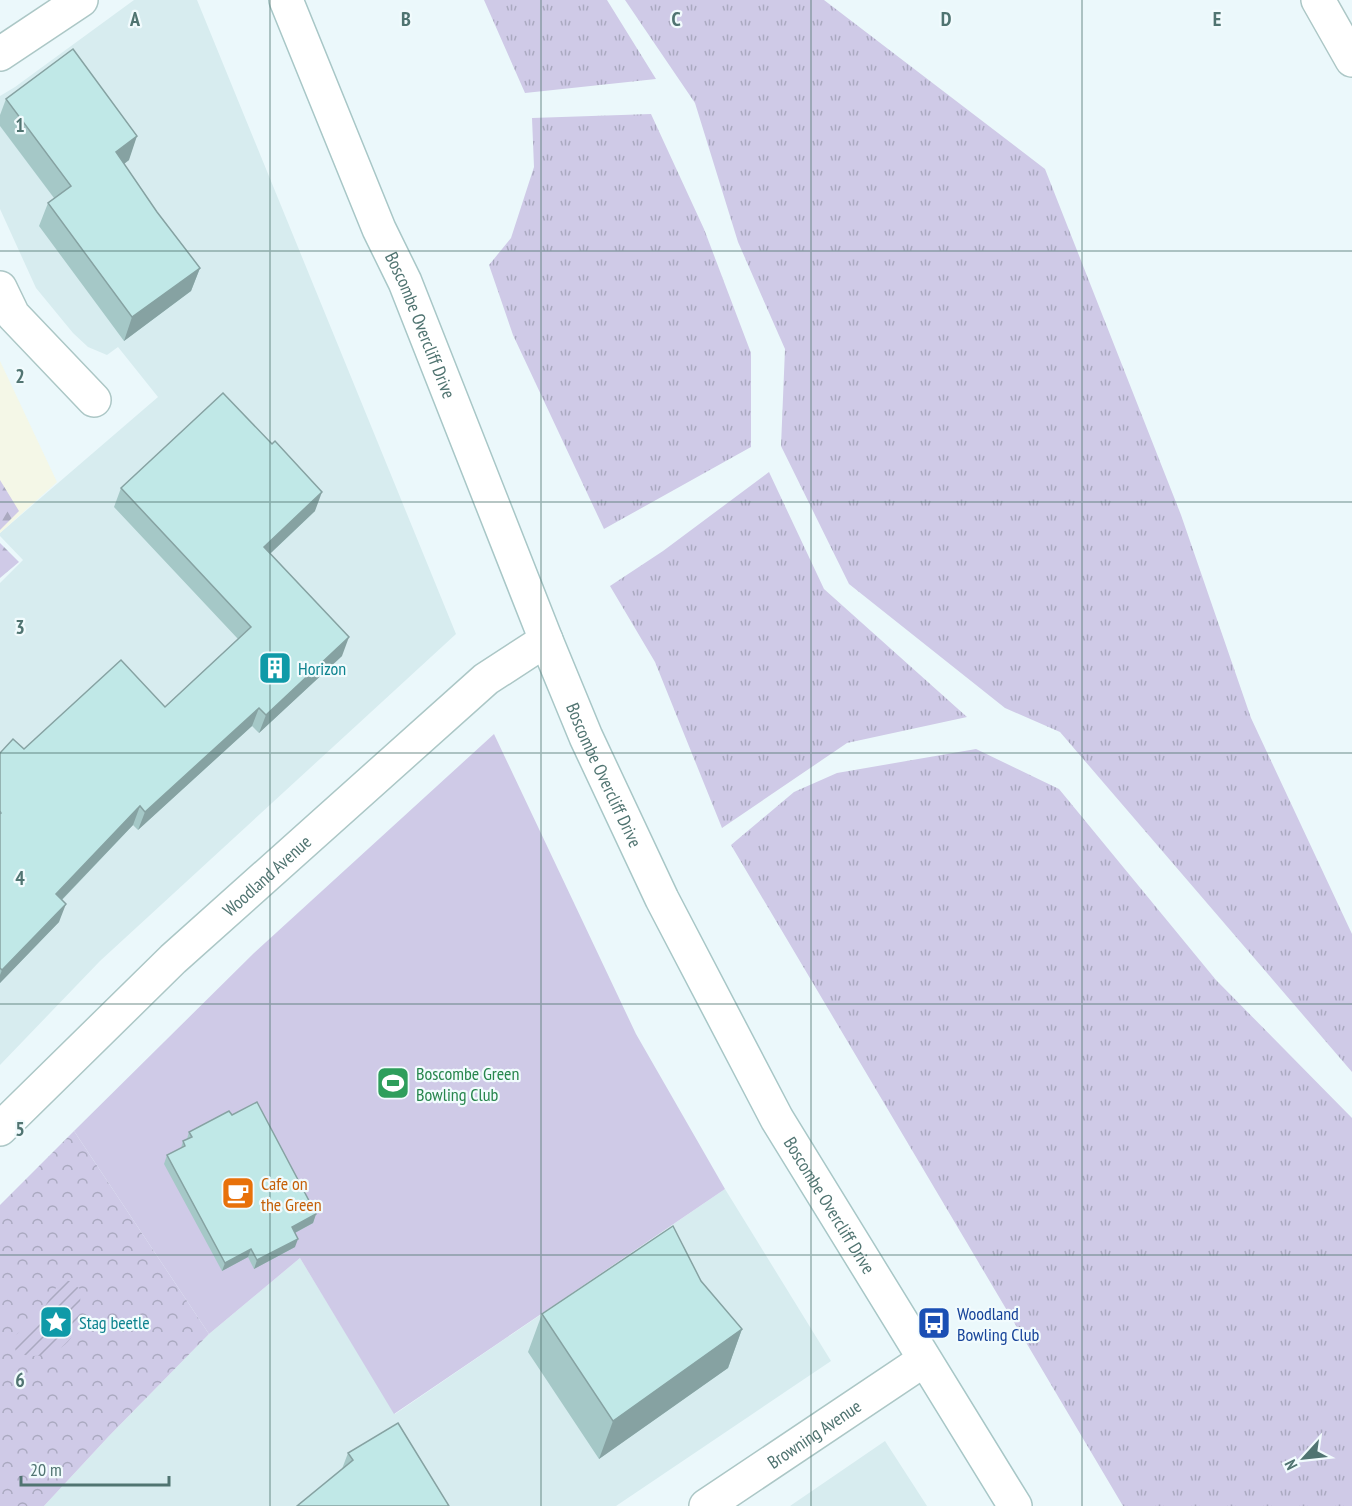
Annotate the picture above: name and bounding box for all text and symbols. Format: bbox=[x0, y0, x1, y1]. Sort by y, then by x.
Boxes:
text: A bbox=[129, 6, 141, 32]
text: B bbox=[401, 6, 411, 32]
text: C bbox=[671, 6, 681, 32]
text: D bbox=[941, 6, 952, 32]
text: E bbox=[1213, 6, 1221, 32]
text: 1 bbox=[15, 112, 25, 138]
street label: Boscombe Overcliff Drive bbox=[380, 248, 461, 402]
text: 2 bbox=[15, 363, 25, 389]
text: 3 bbox=[15, 614, 25, 640]
building icon: Horizon bbox=[257, 650, 293, 686]
place label: Horizon bbox=[298, 657, 346, 680]
street label: Boscombe Overcliff Drive bbox=[562, 699, 648, 851]
street label: Woodland Avenue bbox=[218, 830, 315, 921]
text: 4 bbox=[15, 865, 25, 891]
place label: Boscombe Green Bowling Club bbox=[416, 1062, 519, 1106]
sports icon: Boscombe Green Bowling Club bbox=[375, 1065, 411, 1101]
text: 5 bbox=[15, 1116, 25, 1142]
street label: Boscombe Overcliff Drive bbox=[779, 1132, 881, 1278]
place label: Cafe on the Green bbox=[261, 1172, 322, 1216]
cafe icon: Cafe on the Green bbox=[220, 1175, 256, 1211]
place label: Woodland Bowling Club bbox=[957, 1302, 1040, 1346]
place icon: Stag beetle bbox=[38, 1304, 74, 1340]
bus stop icon: Woodland Bowling Club bbox=[916, 1305, 952, 1341]
place label: Stag beetle bbox=[79, 1311, 150, 1334]
text: 6 bbox=[15, 1367, 25, 1393]
street label: Browning Avenue bbox=[763, 1394, 865, 1473]
north arrow bbox=[1274, 1428, 1334, 1488]
scale bar bbox=[21, 1449, 170, 1487]
text: N bbox=[1280, 1456, 1302, 1473]
text: 20 m bbox=[30, 1458, 62, 1481]

